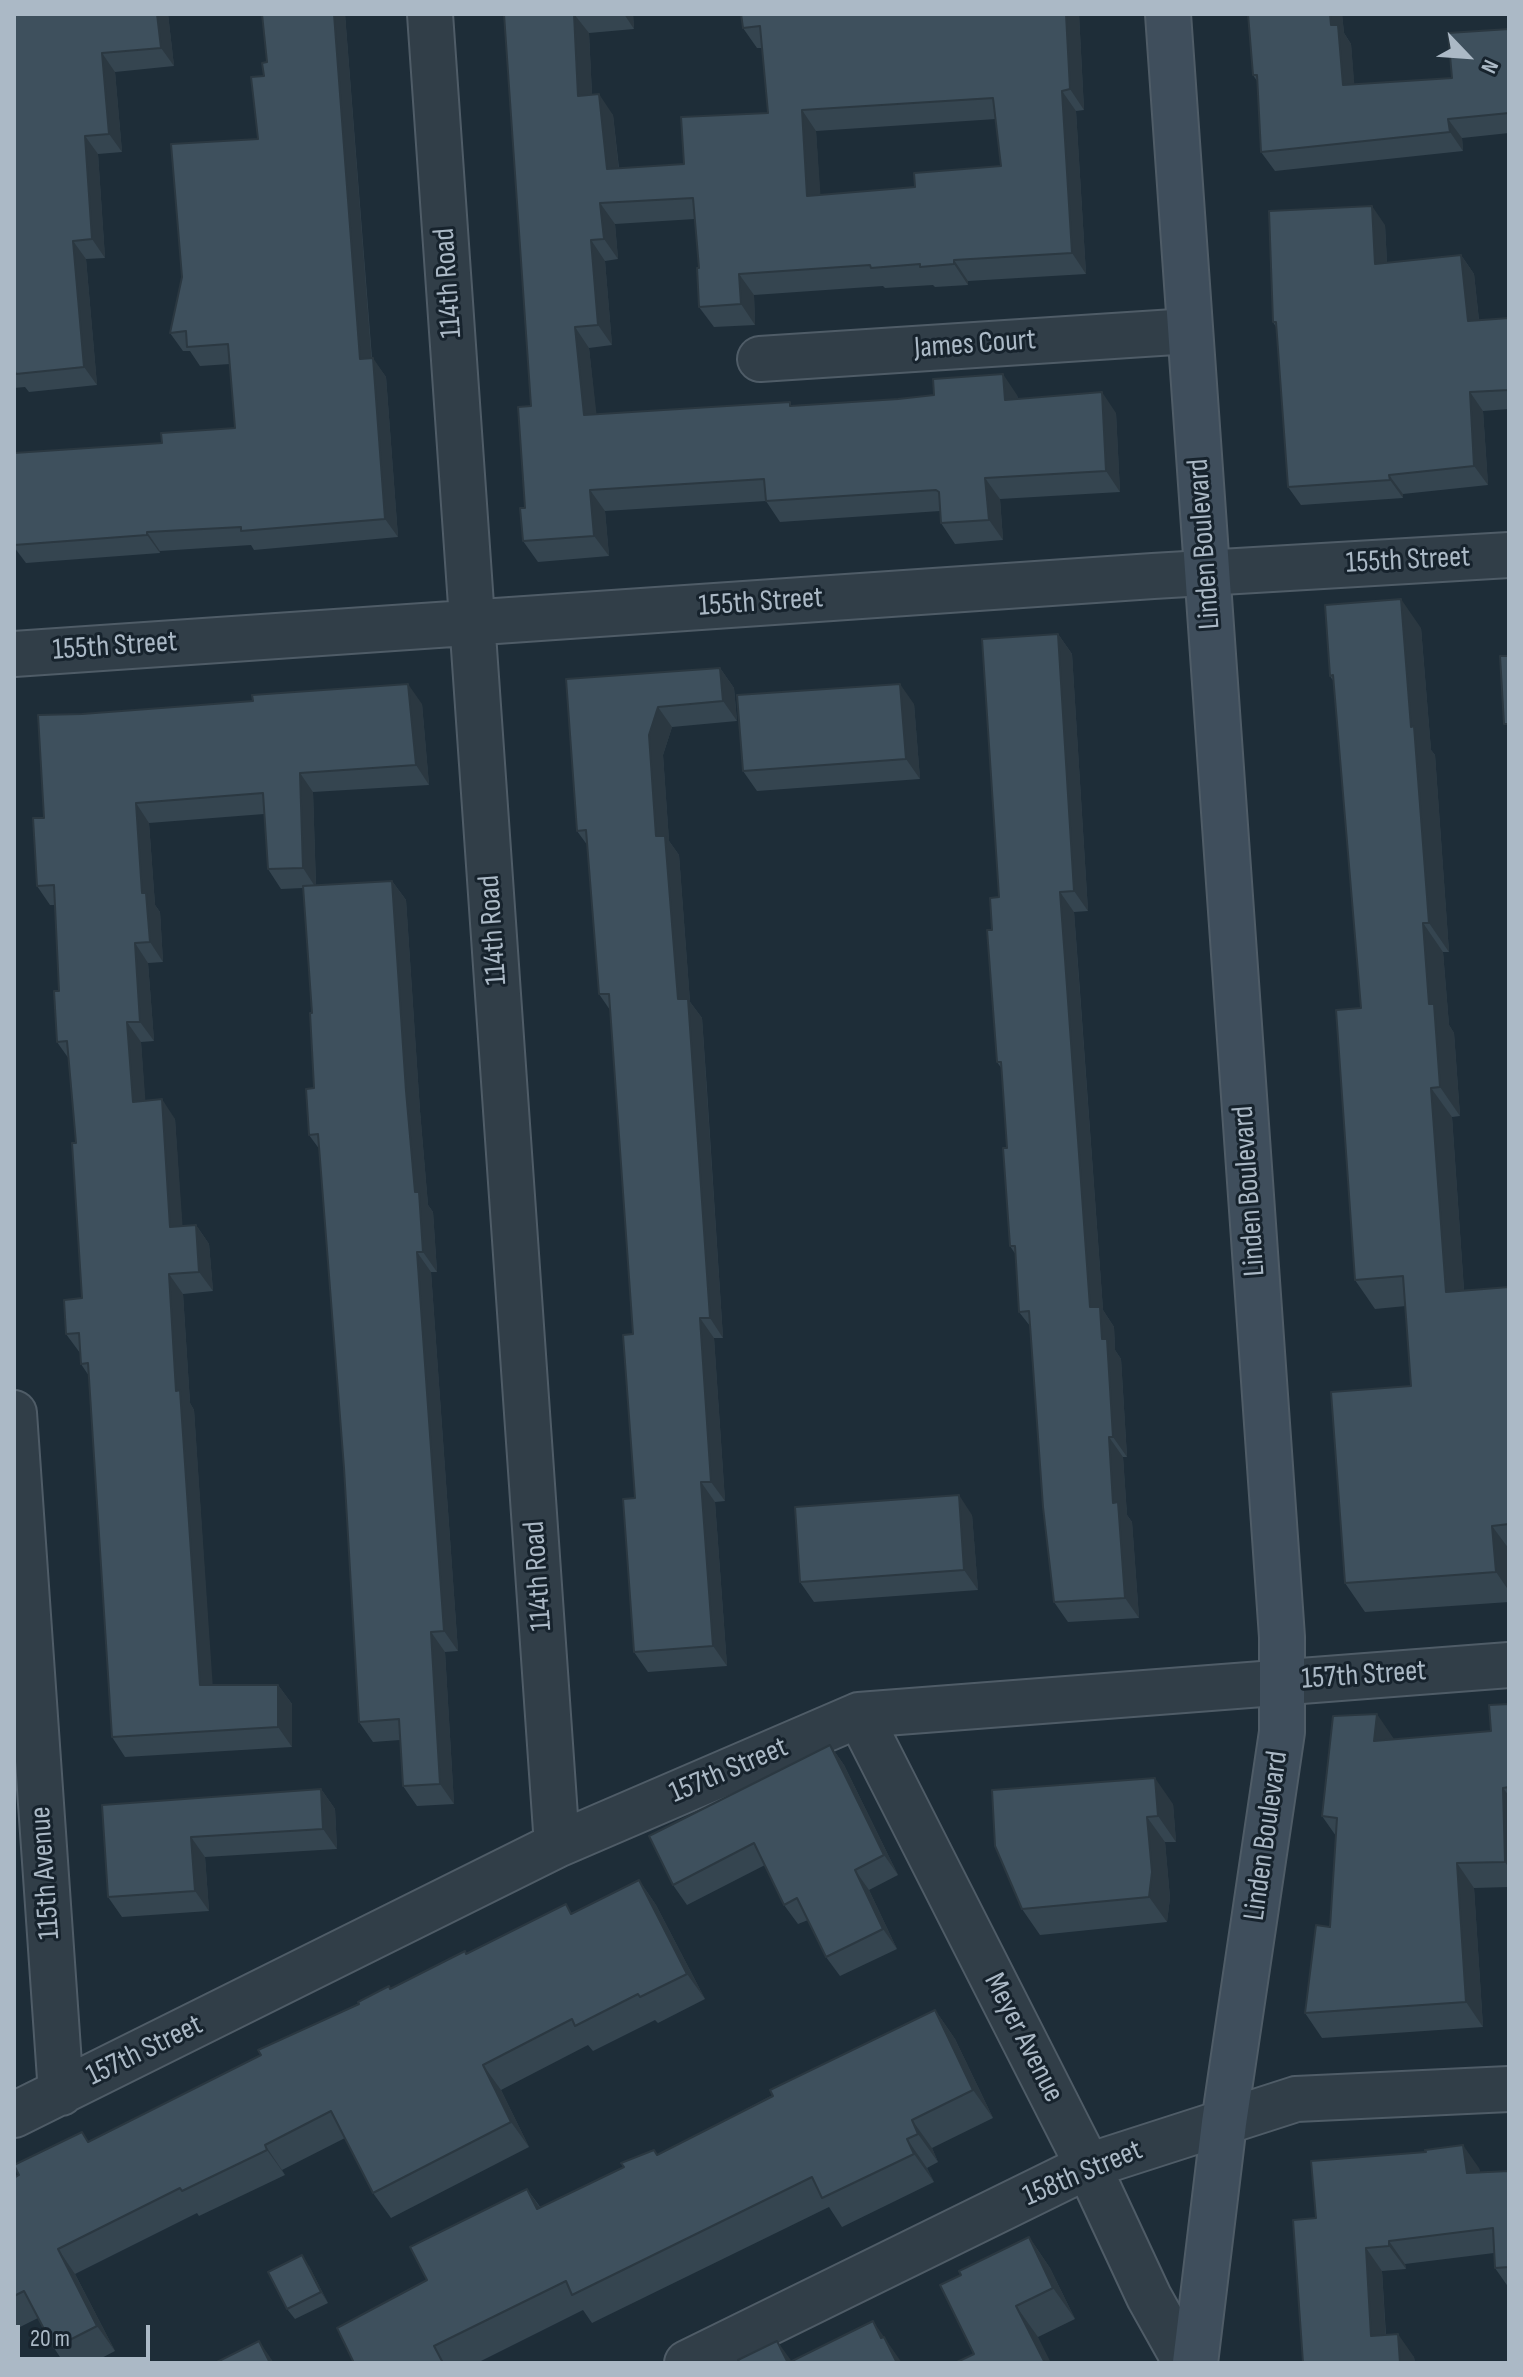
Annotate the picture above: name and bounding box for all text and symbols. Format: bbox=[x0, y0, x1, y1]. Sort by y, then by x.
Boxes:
north arrow bbox=[1427, 16, 1507, 96]
text: N bbox=[1474, 55, 1504, 77]
street label: 114th Road bbox=[427, 227, 471, 339]
street label: James Court bbox=[913, 323, 1037, 367]
street label: Linden Boulevard bbox=[1181, 458, 1229, 630]
street label: 155th Street bbox=[1345, 540, 1471, 582]
street label: 155th Street bbox=[698, 581, 824, 625]
street label: 155th Street bbox=[52, 625, 178, 669]
street label: 114th Road bbox=[472, 874, 516, 986]
street label: Linden Boulevard bbox=[1226, 1105, 1274, 1277]
street label: 114th Road bbox=[517, 1520, 561, 1632]
street label: 157th Street bbox=[1301, 1654, 1427, 1698]
street label: 157th Street bbox=[665, 1730, 793, 1812]
street label: Linden Boulevard bbox=[1237, 1749, 1297, 1923]
street label: 115th Avenue bbox=[23, 1805, 69, 1941]
street label: Meyer Avenue bbox=[975, 1968, 1071, 2108]
street label: 157th Street bbox=[81, 2007, 209, 2095]
street label: 158th Street bbox=[1018, 2133, 1148, 2215]
scale bar bbox=[20, 2309, 154, 2359]
text: 20 m bbox=[30, 2324, 70, 2353]

